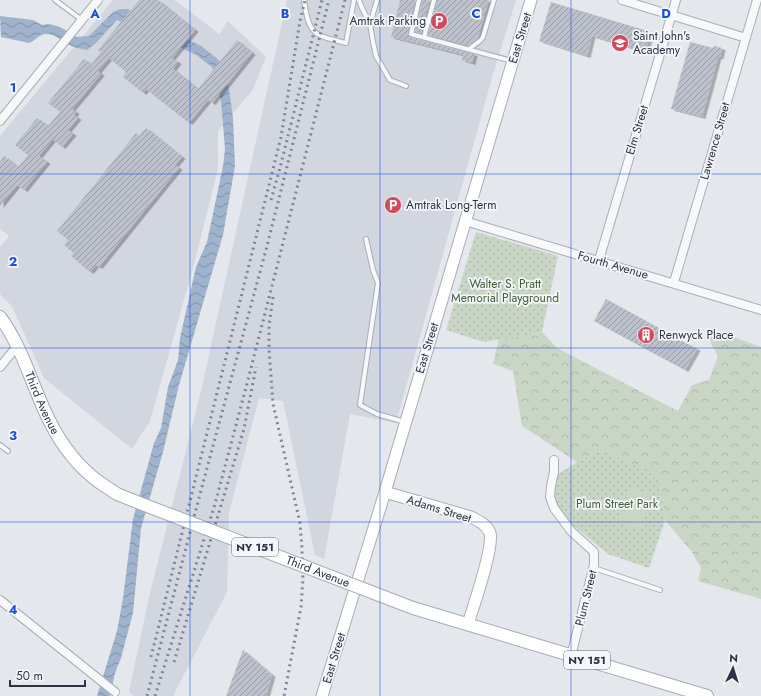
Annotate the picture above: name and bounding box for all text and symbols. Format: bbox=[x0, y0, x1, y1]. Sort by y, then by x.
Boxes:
text: A bbox=[89, 4, 100, 23]
text: B bbox=[281, 4, 290, 23]
text: C bbox=[471, 4, 481, 23]
text: D bbox=[661, 4, 671, 23]
street label: East Street bbox=[504, 10, 536, 66]
parking icon: Amtrak Parking bbox=[429, 11, 449, 31]
place label: Amtrak Parking bbox=[349, 12, 426, 30]
place label: Saint John's Academy bbox=[633, 27, 690, 59]
school or university icon: Saint John's Academy bbox=[610, 33, 630, 53]
text: 1 bbox=[10, 78, 16, 97]
street label: Lawrence Street bbox=[695, 100, 735, 182]
street label: Elm Street bbox=[621, 103, 653, 157]
parking icon: Amtrak Long-Term bbox=[383, 195, 403, 215]
place label: Amtrak Long-Term bbox=[406, 196, 497, 214]
street label: Fourth Avenue bbox=[576, 246, 650, 284]
text: 2 bbox=[9, 252, 17, 271]
park label: Walter S. Pratt Memorial Playground bbox=[451, 275, 559, 307]
street label: East Street bbox=[411, 320, 443, 376]
building icon: Renwyck Place bbox=[636, 325, 656, 345]
place label: Renwyck Place bbox=[659, 326, 733, 344]
street label: Third Avenue bbox=[20, 369, 64, 438]
text: 3 bbox=[9, 426, 17, 445]
street label: Adams Street bbox=[404, 491, 474, 527]
park label: Plum Street Park bbox=[576, 495, 659, 513]
road number: NY 151 bbox=[232, 538, 278, 556]
street label: Third Avenue bbox=[283, 551, 352, 592]
street label: Plum Street bbox=[570, 568, 602, 628]
text: 4 bbox=[8, 600, 18, 619]
street label: East Street bbox=[318, 630, 350, 686]
north arrow bbox=[713, 648, 753, 688]
text: N bbox=[729, 650, 739, 666]
road number: NY 151 bbox=[564, 651, 610, 669]
scale bar bbox=[10, 662, 85, 688]
text: 50 m bbox=[16, 667, 43, 685]

